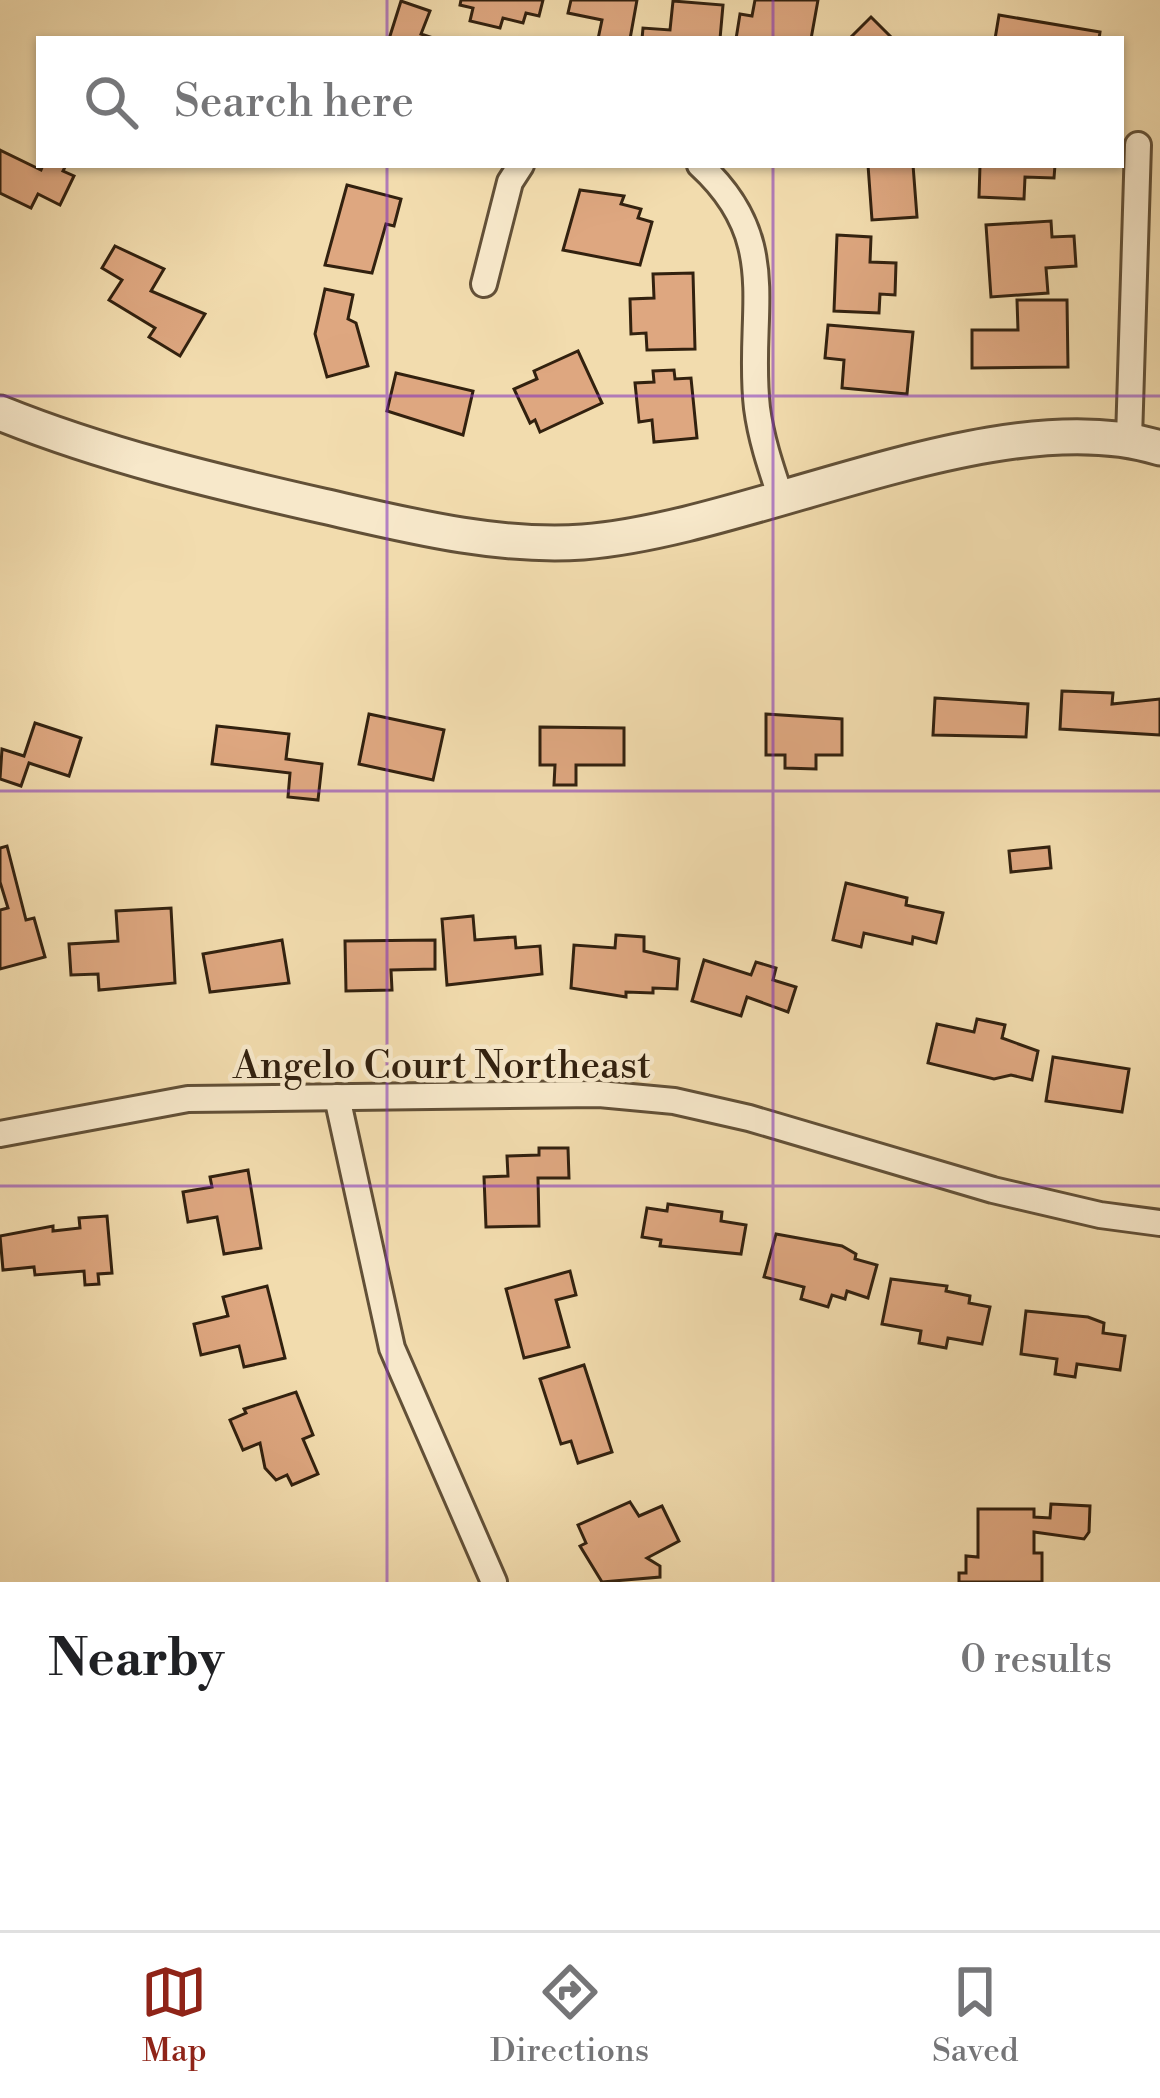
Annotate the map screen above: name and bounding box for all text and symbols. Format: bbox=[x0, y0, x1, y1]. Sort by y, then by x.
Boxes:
search box bbox=[36, 36, 1124, 168]
icon: search bbox=[78, 69, 144, 135]
text: Search here bbox=[174, 74, 414, 131]
street label: Angelo Court Northeast bbox=[232, 1042, 651, 1091]
text: Nearby bbox=[48, 1628, 224, 1692]
text: 0 results bbox=[960, 1636, 1112, 1685]
tab: Map bbox=[141, 1959, 207, 2072]
tab: Directions bbox=[490, 1959, 649, 2072]
tab: Saved bbox=[932, 1959, 1019, 2072]

